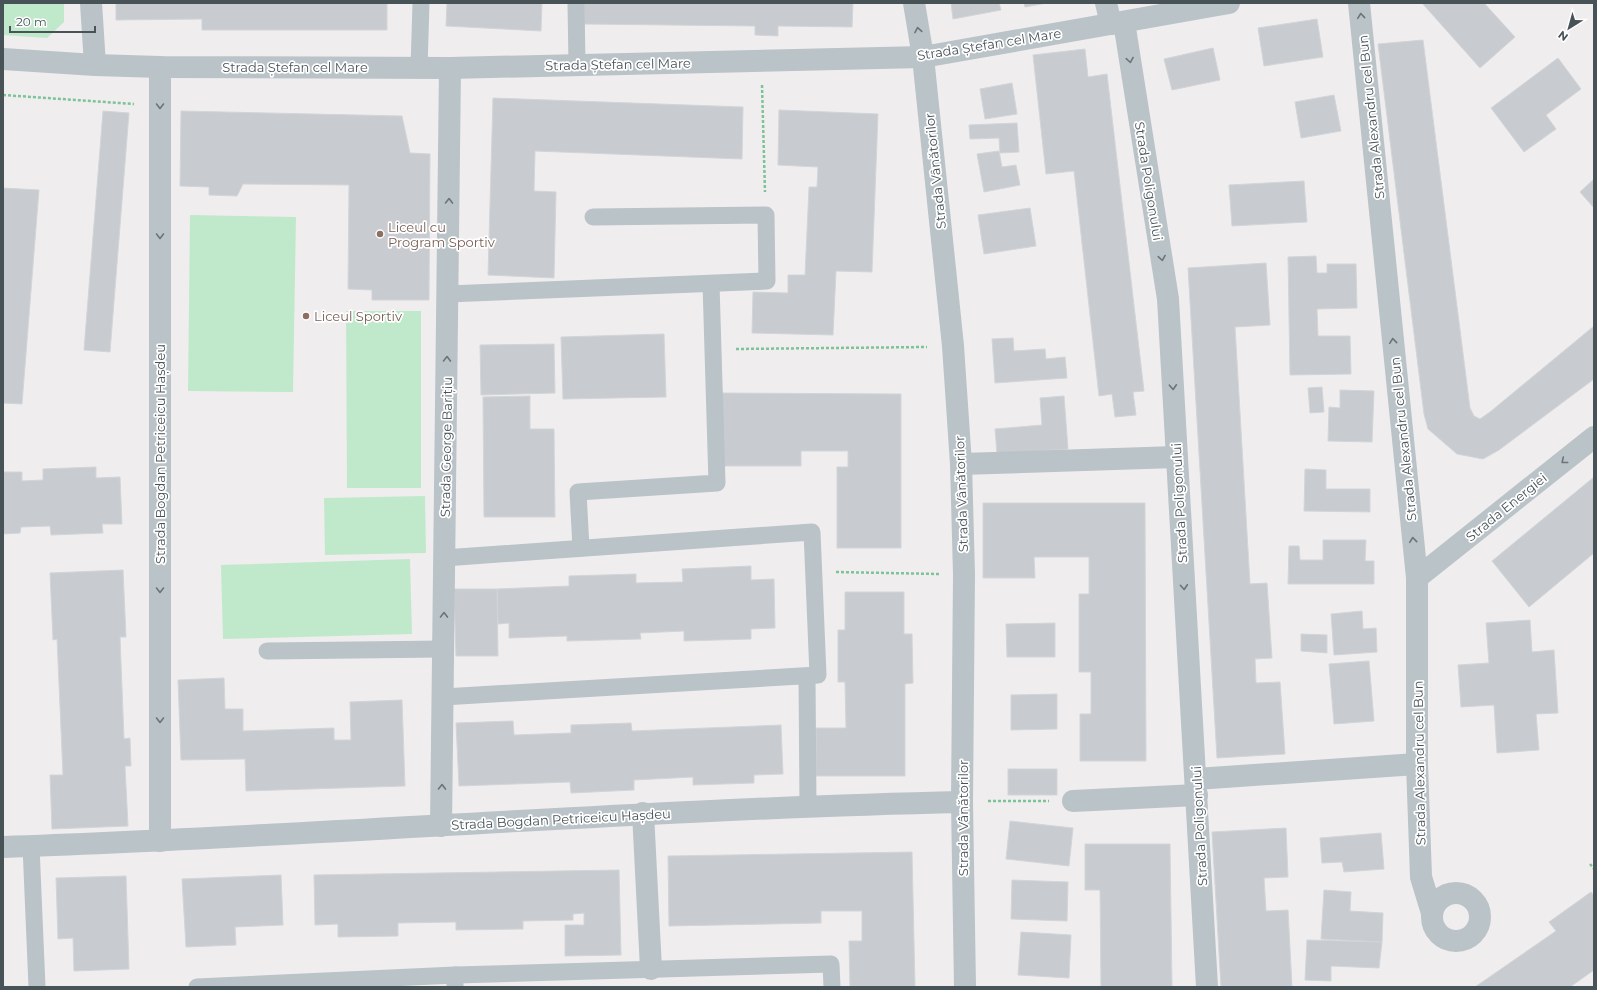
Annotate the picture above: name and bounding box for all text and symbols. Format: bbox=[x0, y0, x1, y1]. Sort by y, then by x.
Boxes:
scale bar bbox=[10, 8, 95, 34]
north arrow bbox=[1549, 8, 1589, 48]
one-way arrow bbox=[1357, 13, 1366, 19]
text: 20 m bbox=[16, 14, 47, 29]
street label: Strada Ștefan cel Mare bbox=[916, 25, 1063, 65]
one-way arrow bbox=[915, 27, 923, 33]
text: N bbox=[1555, 28, 1571, 44]
street label: Strada Alexandru cel Bun bbox=[1354, 34, 1388, 200]
street label: Strada Ștefan cel Mare bbox=[545, 55, 691, 75]
one-way arrow bbox=[1125, 57, 1134, 63]
street label: Strada Ștefan cel Mare bbox=[222, 59, 368, 77]
one-way arrow bbox=[156, 103, 164, 109]
street label: Strada Vânătorilor bbox=[921, 112, 949, 230]
street label: Strada Poligonului bbox=[1132, 120, 1166, 242]
one-way arrow bbox=[445, 198, 453, 204]
place label: Liceul cu Program Sportiv bbox=[388, 219, 496, 250]
marker: Liceul cu Program Sportiv bbox=[375, 229, 385, 239]
one-way arrow bbox=[156, 233, 164, 239]
one-way arrow bbox=[1157, 255, 1166, 261]
place label: Liceul Sportiv bbox=[314, 308, 403, 324]
marker: Liceul Sportiv bbox=[301, 311, 311, 321]
one-way arrow bbox=[1389, 338, 1398, 344]
street label: Strada Bogdan Petriceicu Hașdeu bbox=[152, 344, 170, 564]
one-way arrow bbox=[443, 356, 451, 362]
street label: Strada Alexandru cel Bun bbox=[1386, 356, 1420, 522]
street label: Strada George Barițiu bbox=[437, 377, 457, 517]
one-way arrow bbox=[1168, 384, 1177, 390]
street label: Strada Vânătorilor bbox=[951, 435, 971, 553]
street label: Strada Poligonului bbox=[1168, 443, 1190, 563]
one-way arrow bbox=[1561, 456, 1568, 463]
street label: Strada Energiei bbox=[1462, 469, 1550, 545]
one-way arrow bbox=[1409, 537, 1418, 543]
one-way arrow bbox=[1180, 584, 1189, 590]
one-way arrow bbox=[156, 587, 164, 593]
one-way arrow bbox=[440, 612, 448, 618]
street label: Strada Alexandru cel Bun bbox=[1410, 681, 1428, 845]
one-way arrow bbox=[156, 717, 164, 723]
street label: Strada Vânătorilor bbox=[955, 760, 971, 876]
street label: Strada Poligonului bbox=[1188, 766, 1210, 886]
one-way arrow bbox=[438, 784, 446, 790]
street label: Strada Bogdan Petriceicu Hașdeu bbox=[451, 805, 671, 835]

